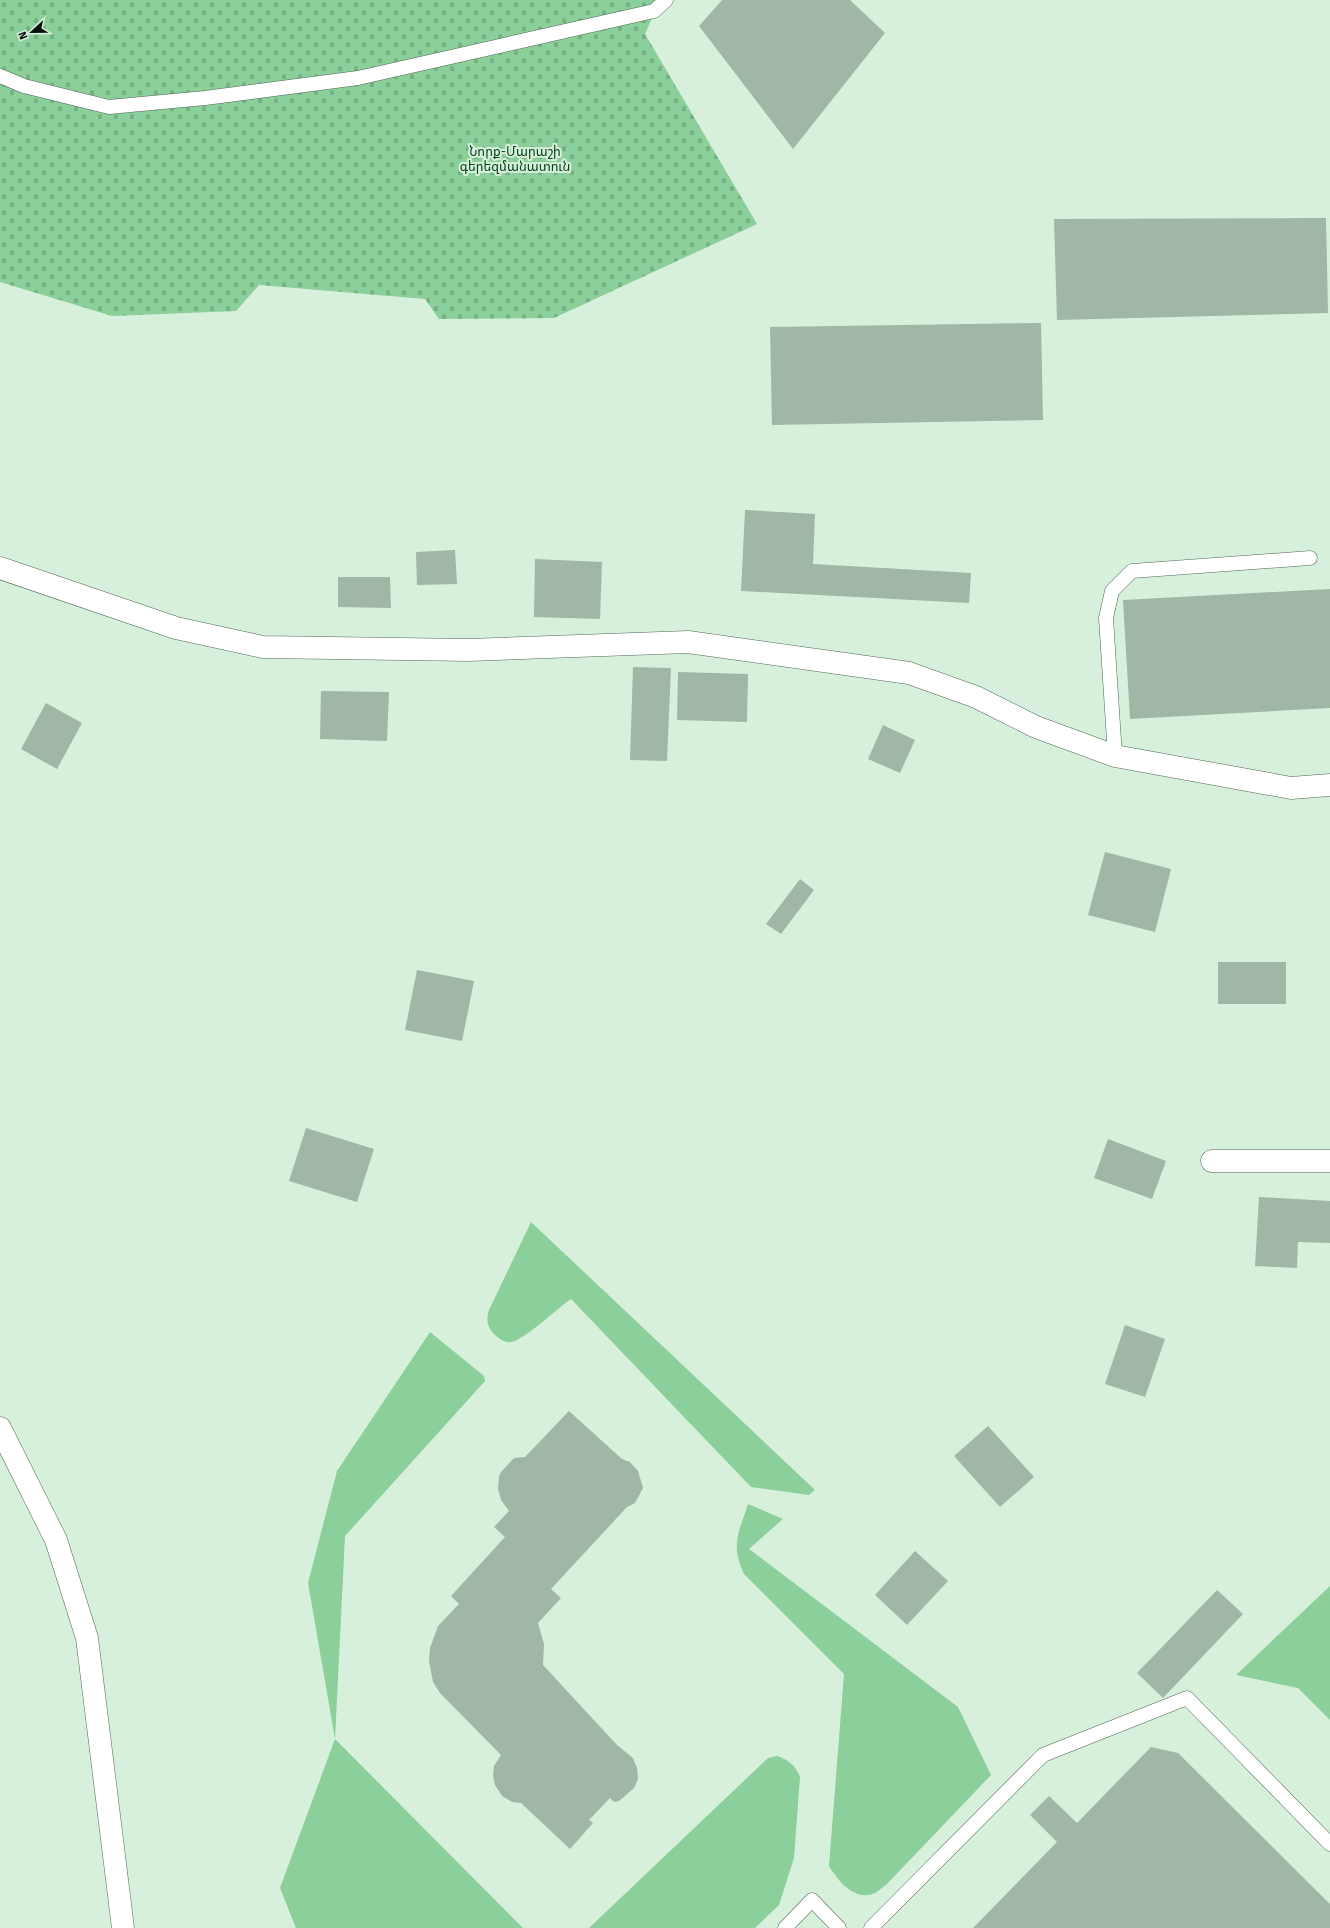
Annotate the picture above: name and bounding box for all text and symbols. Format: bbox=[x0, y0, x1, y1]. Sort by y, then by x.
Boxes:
north arrow bbox=[12, 12, 52, 52]
text: N bbox=[16, 30, 31, 41]
park label: Նորք-Մարաշի գերեզմանատուն bbox=[460, 144, 570, 174]

